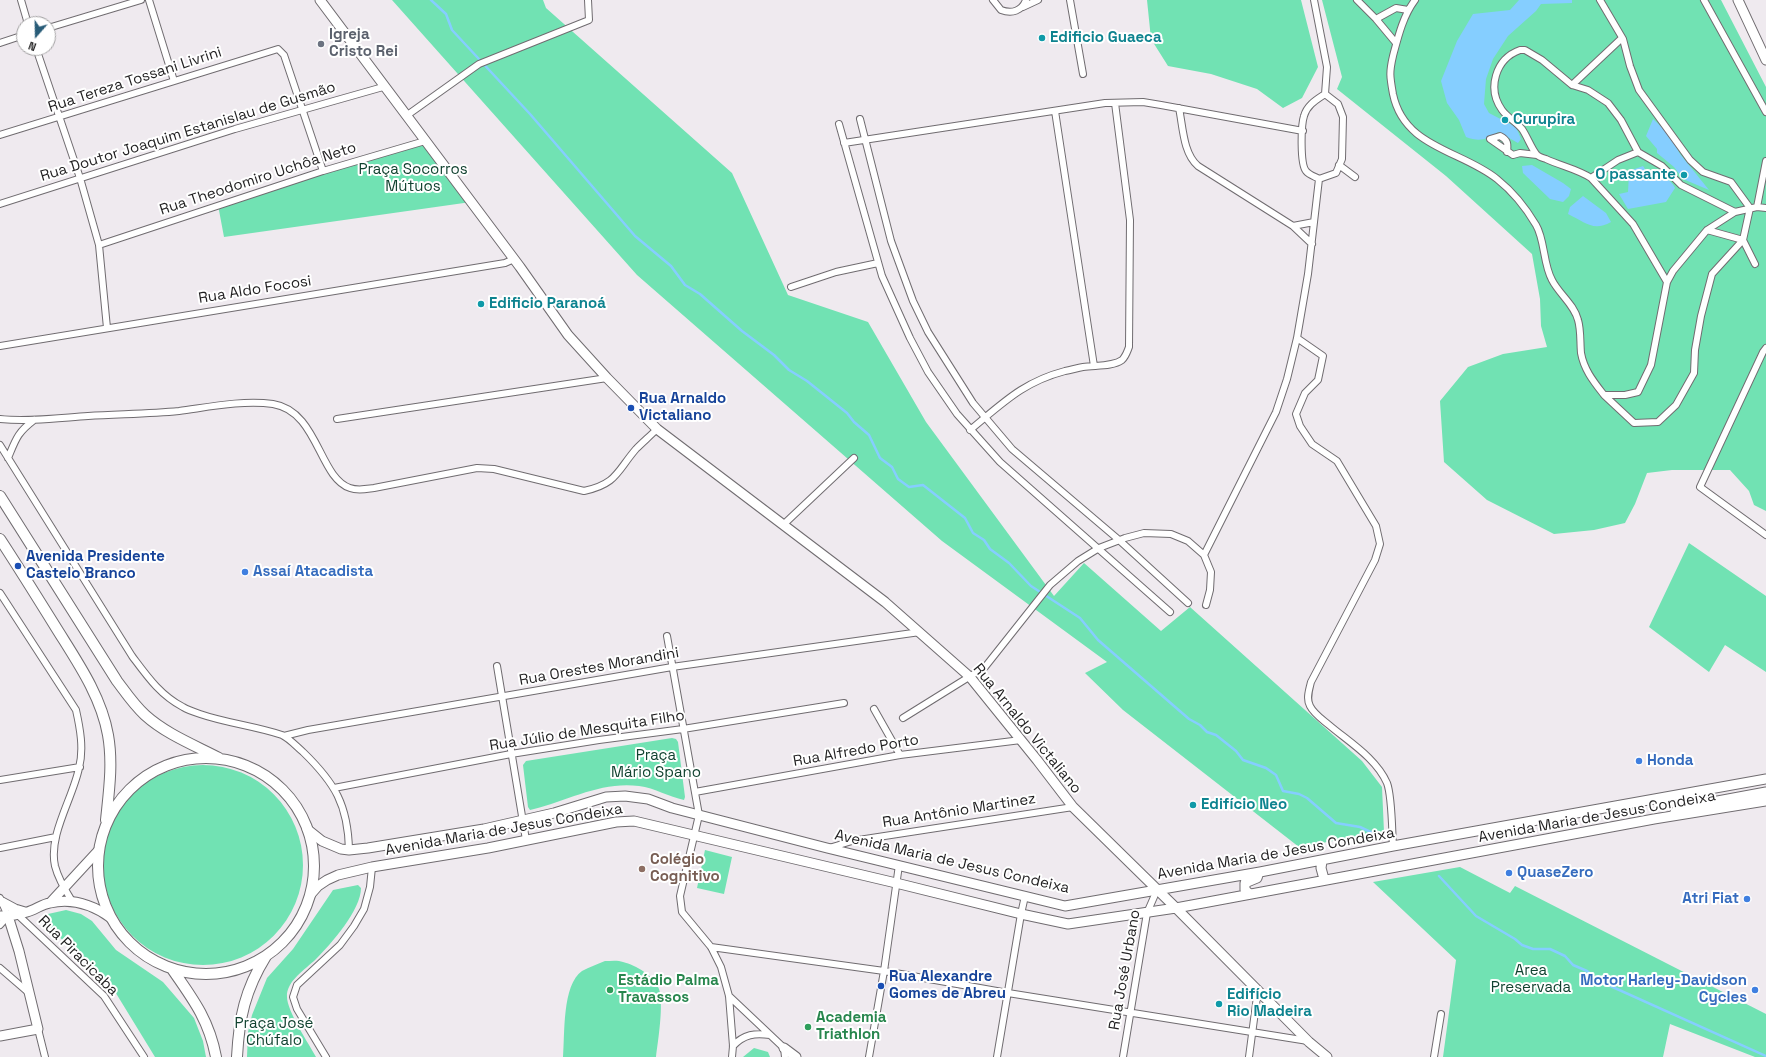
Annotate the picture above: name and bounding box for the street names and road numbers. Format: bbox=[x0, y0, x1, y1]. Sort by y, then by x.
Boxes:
street label: Rua Tereza Tossani Livrini bbox=[46, 43, 224, 117]
street label: Rua Doutor Joaquim Estanislau de Gusmão bbox=[38, 78, 338, 186]
street label: Rua Theodomiro Uchôa Neto bbox=[157, 139, 359, 219]
street label: Rua Aldo Focosi bbox=[197, 272, 313, 308]
street label: Rua Orestes Morandini bbox=[518, 644, 680, 690]
street label: Rua Arnaldo Victaliano bbox=[969, 660, 1085, 798]
street label: Rua Júlio de Mesquita Filho bbox=[488, 707, 686, 755]
street label: Rua Alfredo Porto bbox=[792, 731, 920, 771]
street label: Avenida Maria de Jesus Condeixa bbox=[1477, 787, 1717, 847]
street label: Rua Antônio Martinez bbox=[881, 790, 1037, 832]
street label: Avenida Maria de Jesus Condeixa bbox=[384, 800, 624, 860]
street label: Avenida Maria de Jesus Condeixa bbox=[1156, 824, 1396, 884]
street label: Avenida Maria de Jesus Condeixa bbox=[833, 826, 1071, 898]
street label: Rua José Urbano bbox=[1106, 908, 1144, 1032]
street label: Rua Piracicaba bbox=[34, 912, 122, 1000]

